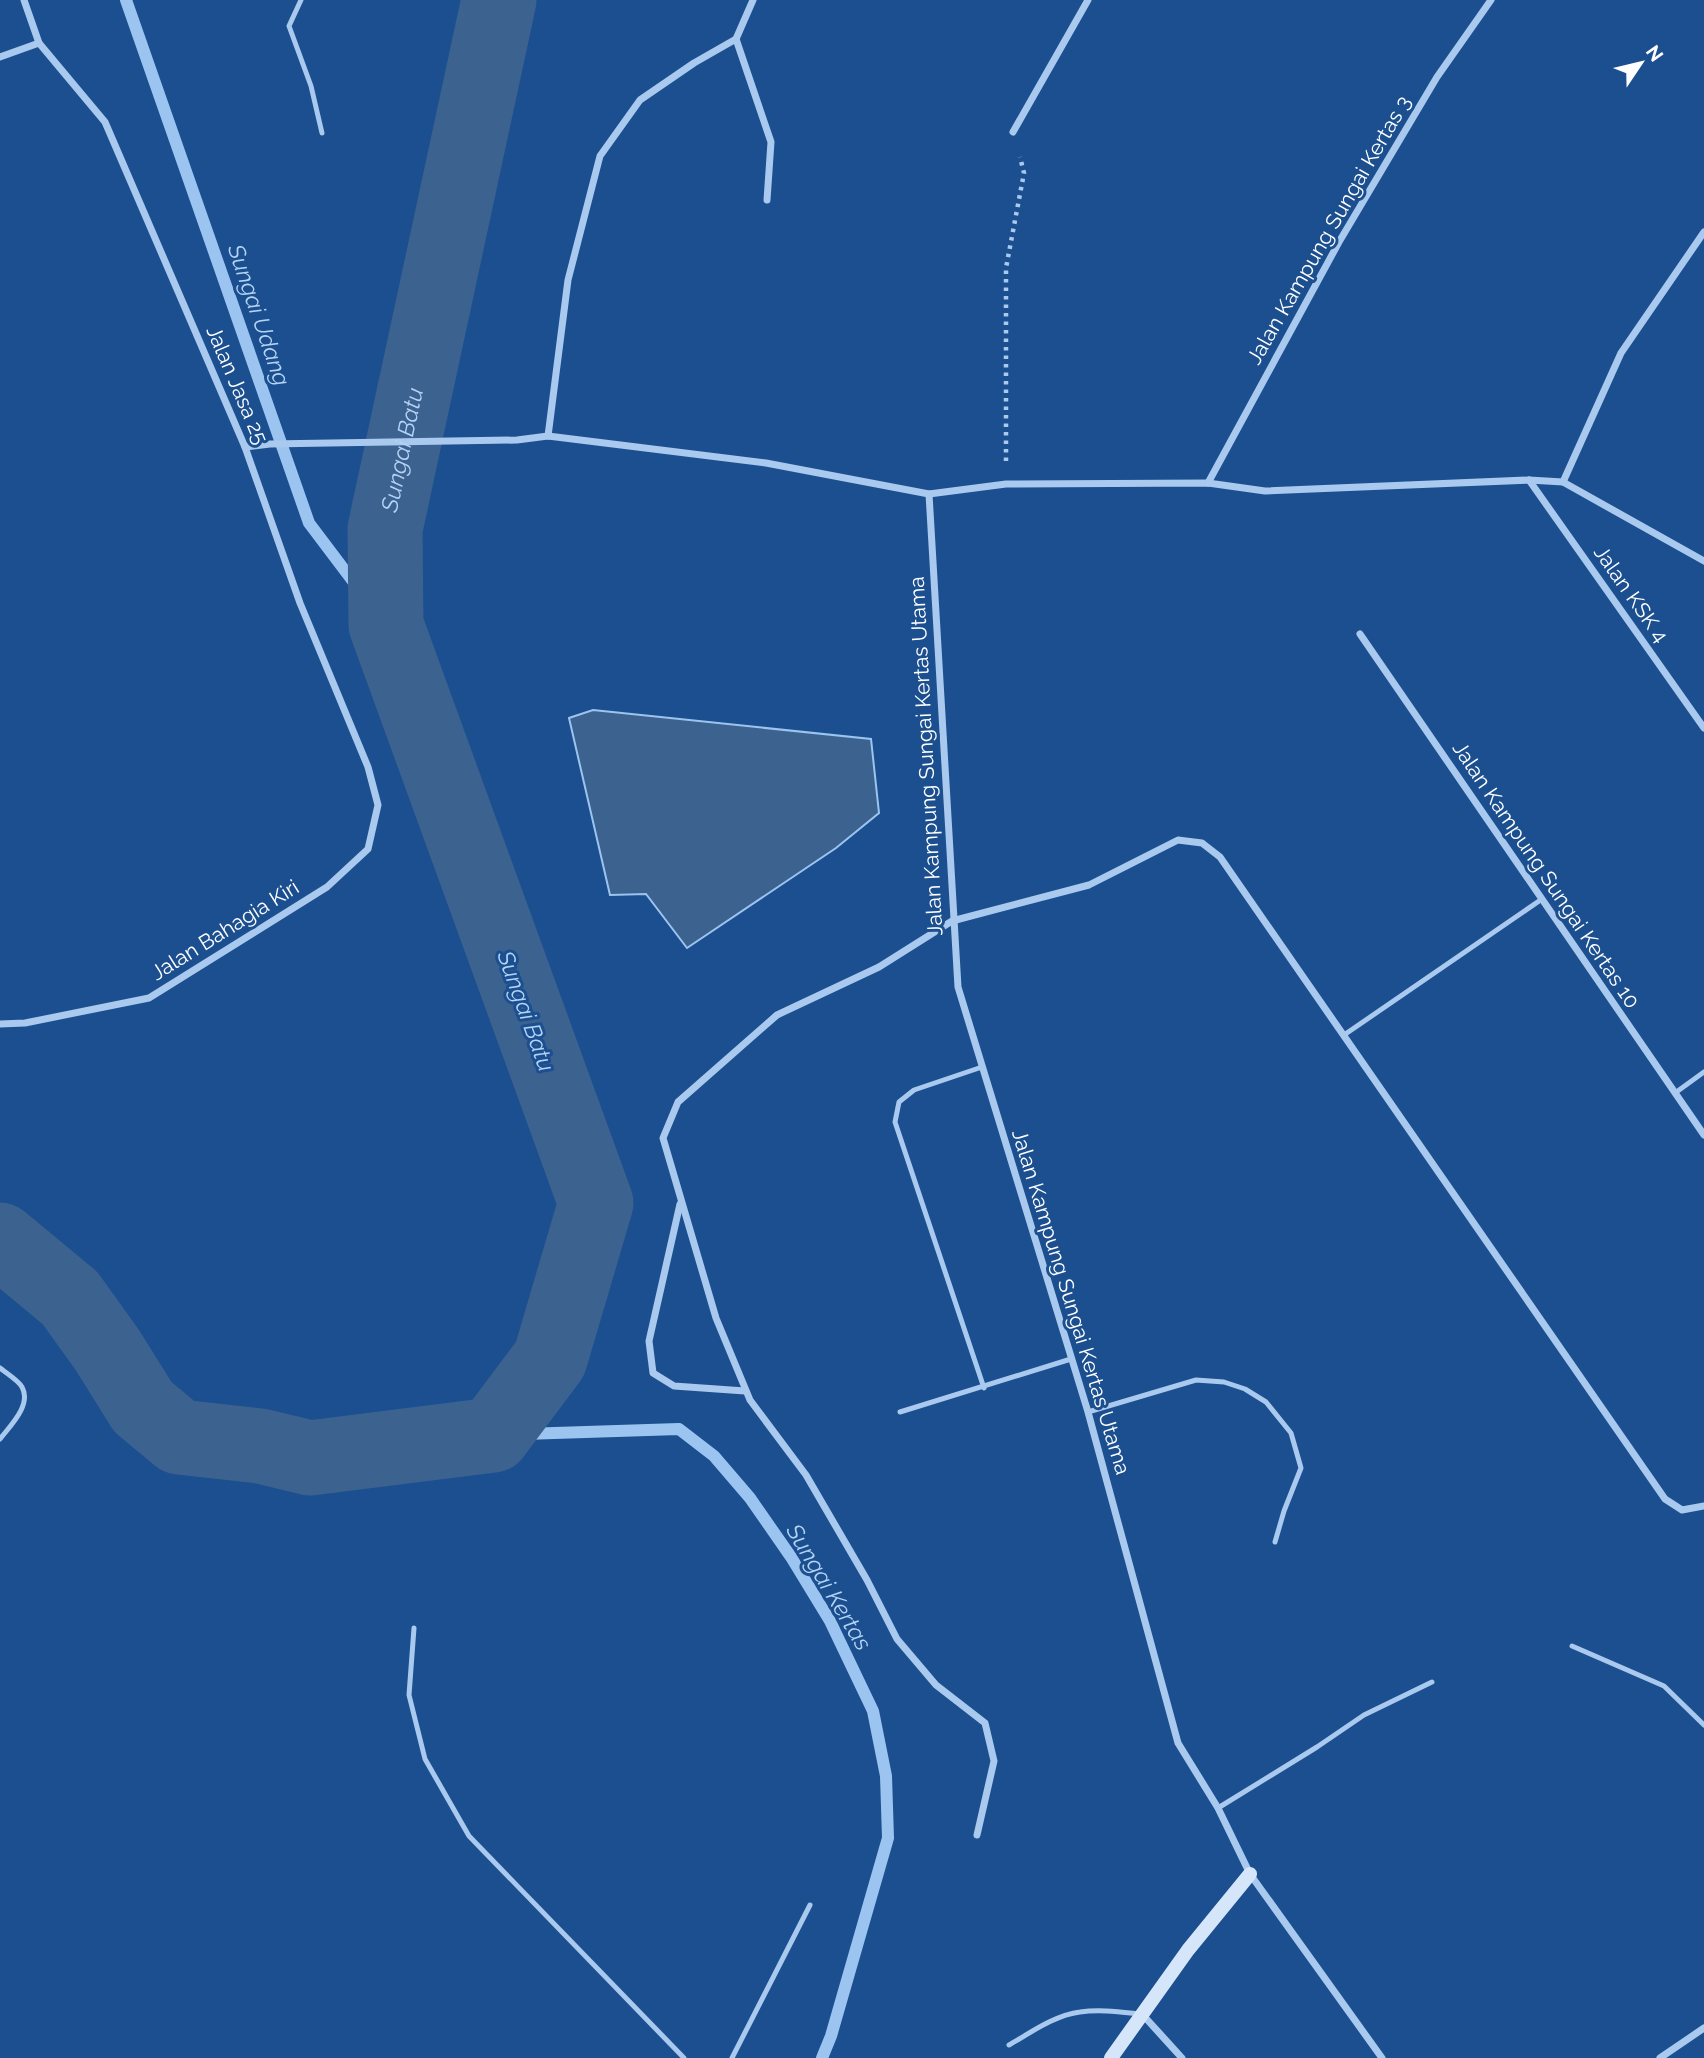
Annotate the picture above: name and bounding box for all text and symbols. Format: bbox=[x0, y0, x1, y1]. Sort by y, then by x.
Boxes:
north arrow bbox=[1606, 28, 1676, 98]
text: N bbox=[1642, 41, 1668, 65]
street label: Jalan Kampung Sungai Kertas 3 bbox=[1241, 91, 1416, 368]
water label: Sungai Udang bbox=[222, 240, 296, 389]
street label: Jalan Jasa 25 bbox=[201, 322, 274, 448]
water label: Sungai Batu bbox=[375, 385, 428, 515]
street label: Jalan KSK 4 bbox=[1589, 540, 1674, 647]
street label: Jalan Kampung Sungai Kertas Utama bbox=[904, 576, 947, 936]
street label: Jalan Kampung Sungai Kertas 10 bbox=[1448, 737, 1645, 1013]
street label: Jalan Bahagia Kiri bbox=[146, 874, 303, 985]
water label: Sungai Batu bbox=[492, 946, 561, 1075]
street label: Jalan Kampung Sungai Kertas Utama bbox=[1007, 1126, 1136, 1478]
water label: Sungai Kertas bbox=[781, 1518, 878, 1655]

